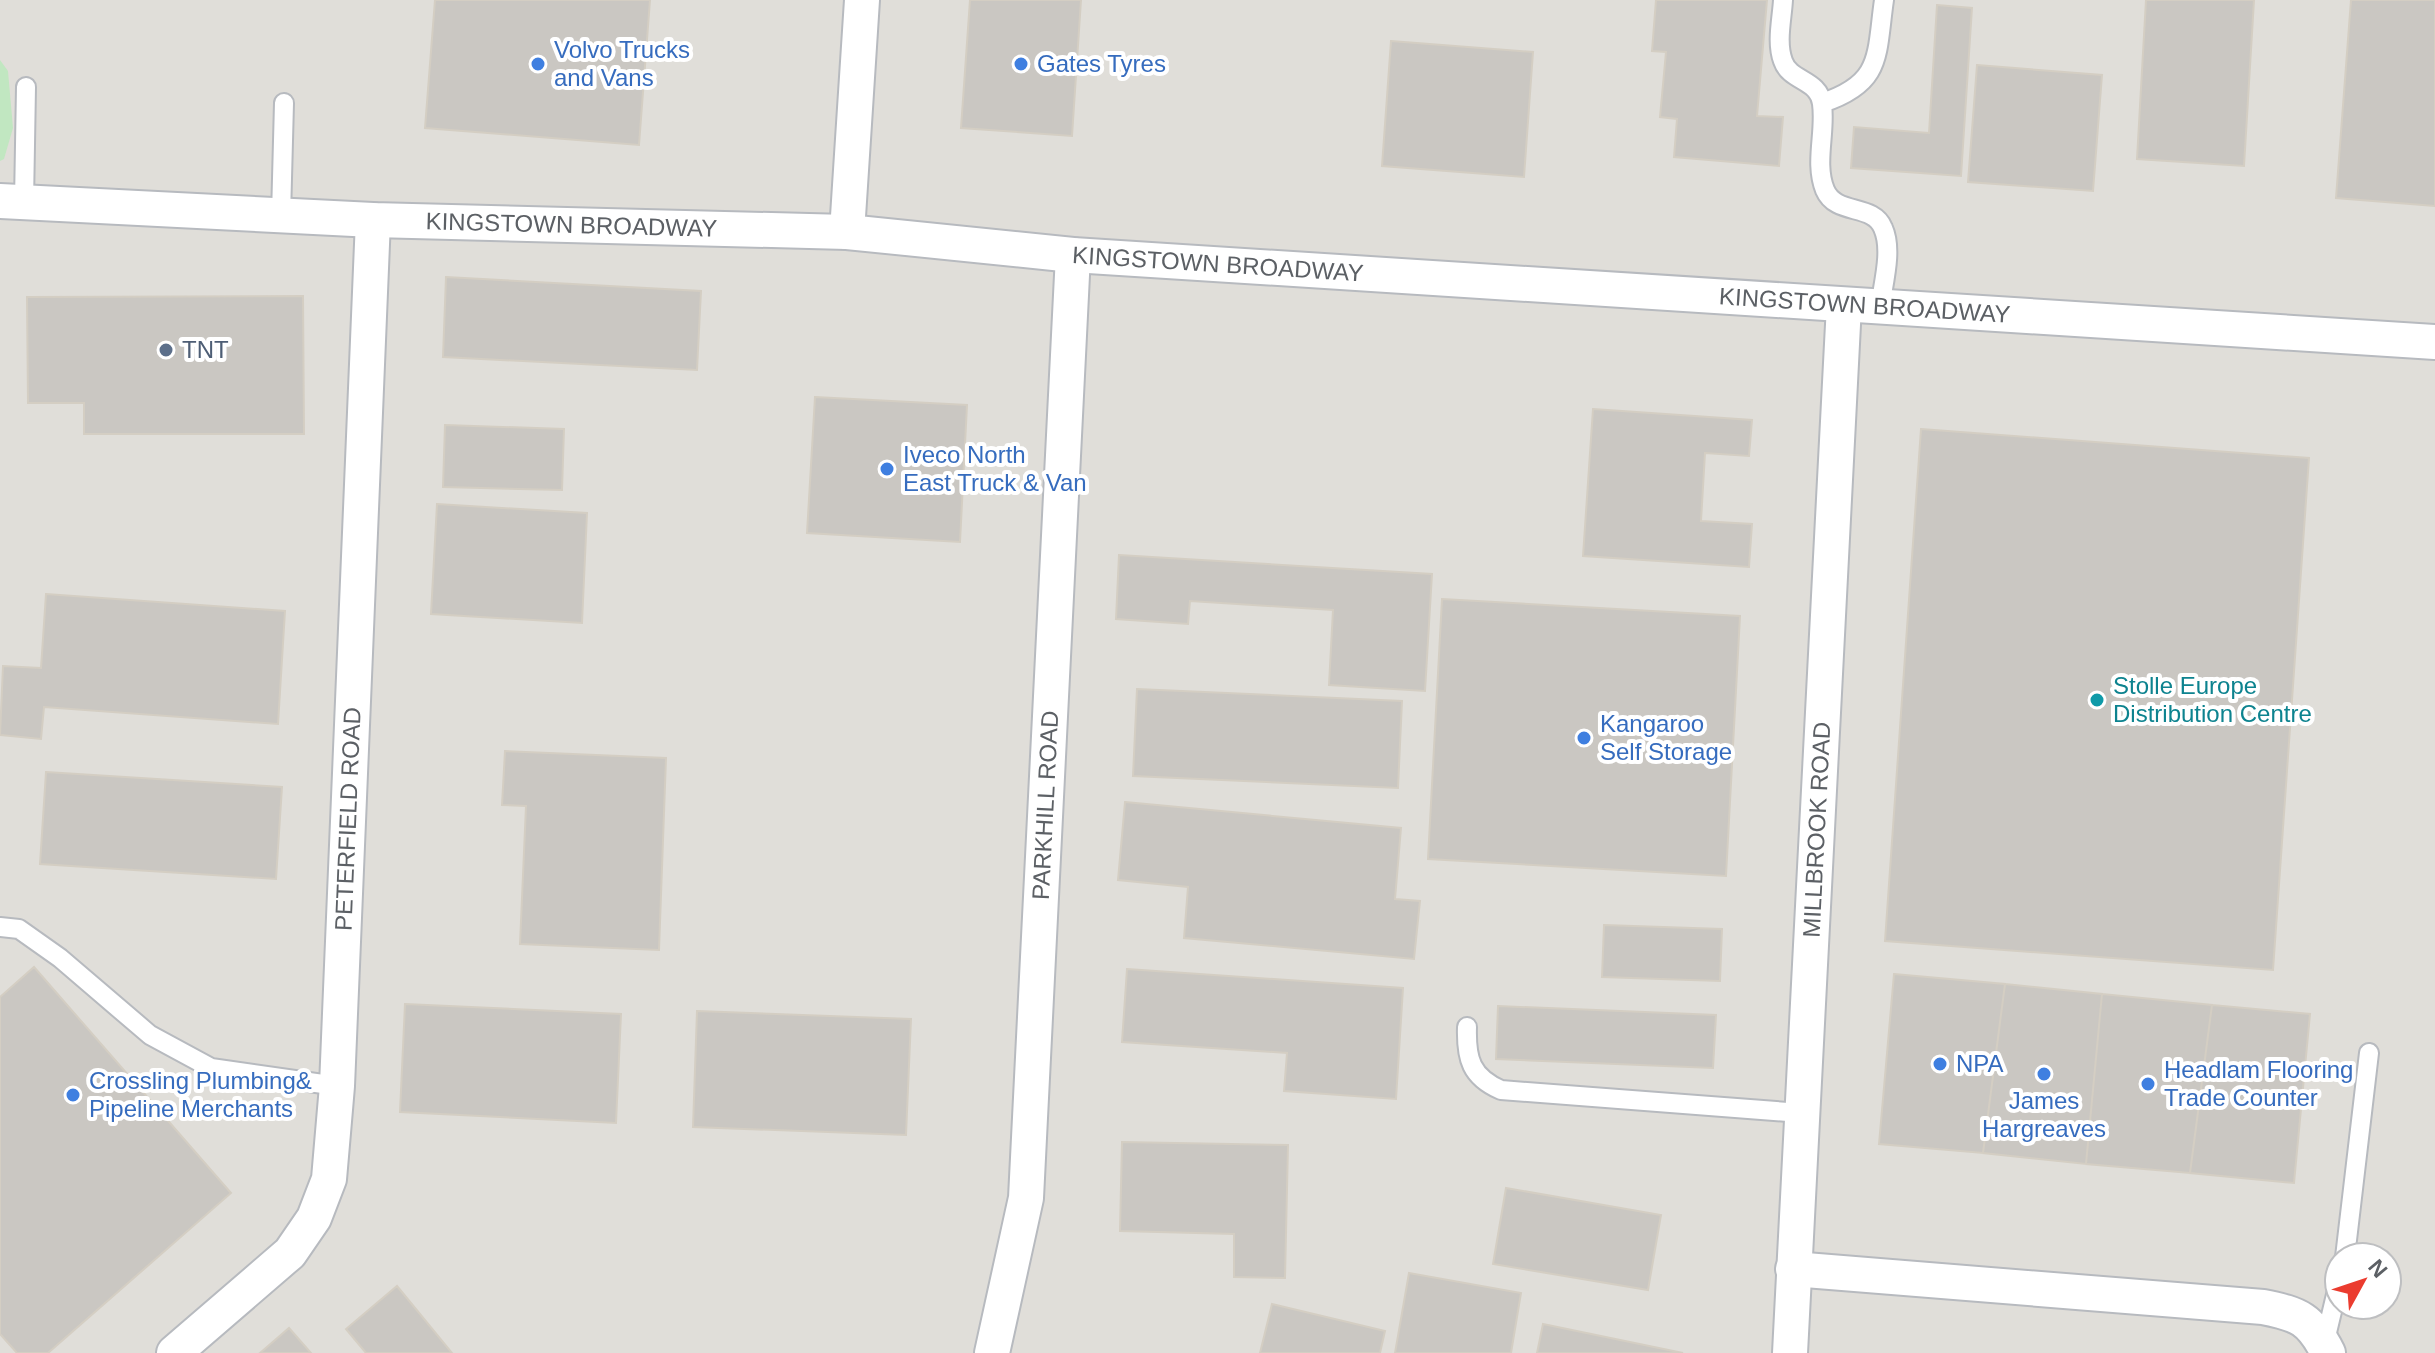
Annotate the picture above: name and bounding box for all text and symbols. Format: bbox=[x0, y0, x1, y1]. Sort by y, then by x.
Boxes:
place label: Volvo Trucks and Vans bbox=[554, 36, 690, 91]
place label: Gates Tyres bbox=[1037, 50, 1166, 77]
marker: Volvo Trucks and Vans bbox=[529, 55, 547, 73]
marker: Gates Tyres bbox=[1012, 55, 1030, 73]
street label: KINGSTOWN BROADWAY bbox=[425, 207, 718, 242]
street label: KINGSTOWN BROADWAY bbox=[1072, 241, 1364, 287]
street label: KINGSTOWN BROADWAY bbox=[1718, 282, 2011, 328]
place label: TNT bbox=[182, 336, 229, 363]
marker: TNT bbox=[157, 341, 175, 359]
place label: Iveco North East Truck & Van bbox=[903, 441, 1087, 496]
marker: Iveco North East Truck & Van bbox=[878, 460, 896, 478]
place label: Stolle Europe Distribution Centre bbox=[2113, 672, 2312, 727]
marker: Stolle Europe Distribution Centre bbox=[2088, 691, 2106, 709]
street label: PETERFIELD ROAD bbox=[329, 706, 366, 931]
street label: PARKHILL ROAD bbox=[1027, 710, 1063, 900]
place label: Kangaroo Self Storage bbox=[1600, 710, 1732, 765]
street label: MILLBROOK ROAD bbox=[1797, 721, 1836, 938]
marker: Kangaroo Self Storage bbox=[1575, 729, 1593, 747]
place label: NPA bbox=[1956, 1050, 2004, 1077]
marker: NPA bbox=[1931, 1055, 1949, 1073]
place label: Headlam Flooring Trade Counter bbox=[2164, 1056, 2353, 1111]
marker: James Hargreaves bbox=[2035, 1065, 2053, 1083]
place label: Crossling Plumbing& Pipeline Merchants bbox=[89, 1067, 312, 1122]
marker: Headlam Flooring Trade Counter bbox=[2139, 1075, 2157, 1093]
marker: Crossling Plumbing& Pipeline Merchants bbox=[64, 1086, 82, 1104]
place label: James Hargreaves bbox=[1982, 1087, 2106, 1142]
north arrow bbox=[2323, 1241, 2403, 1321]
text: N bbox=[2363, 1254, 2393, 1283]

